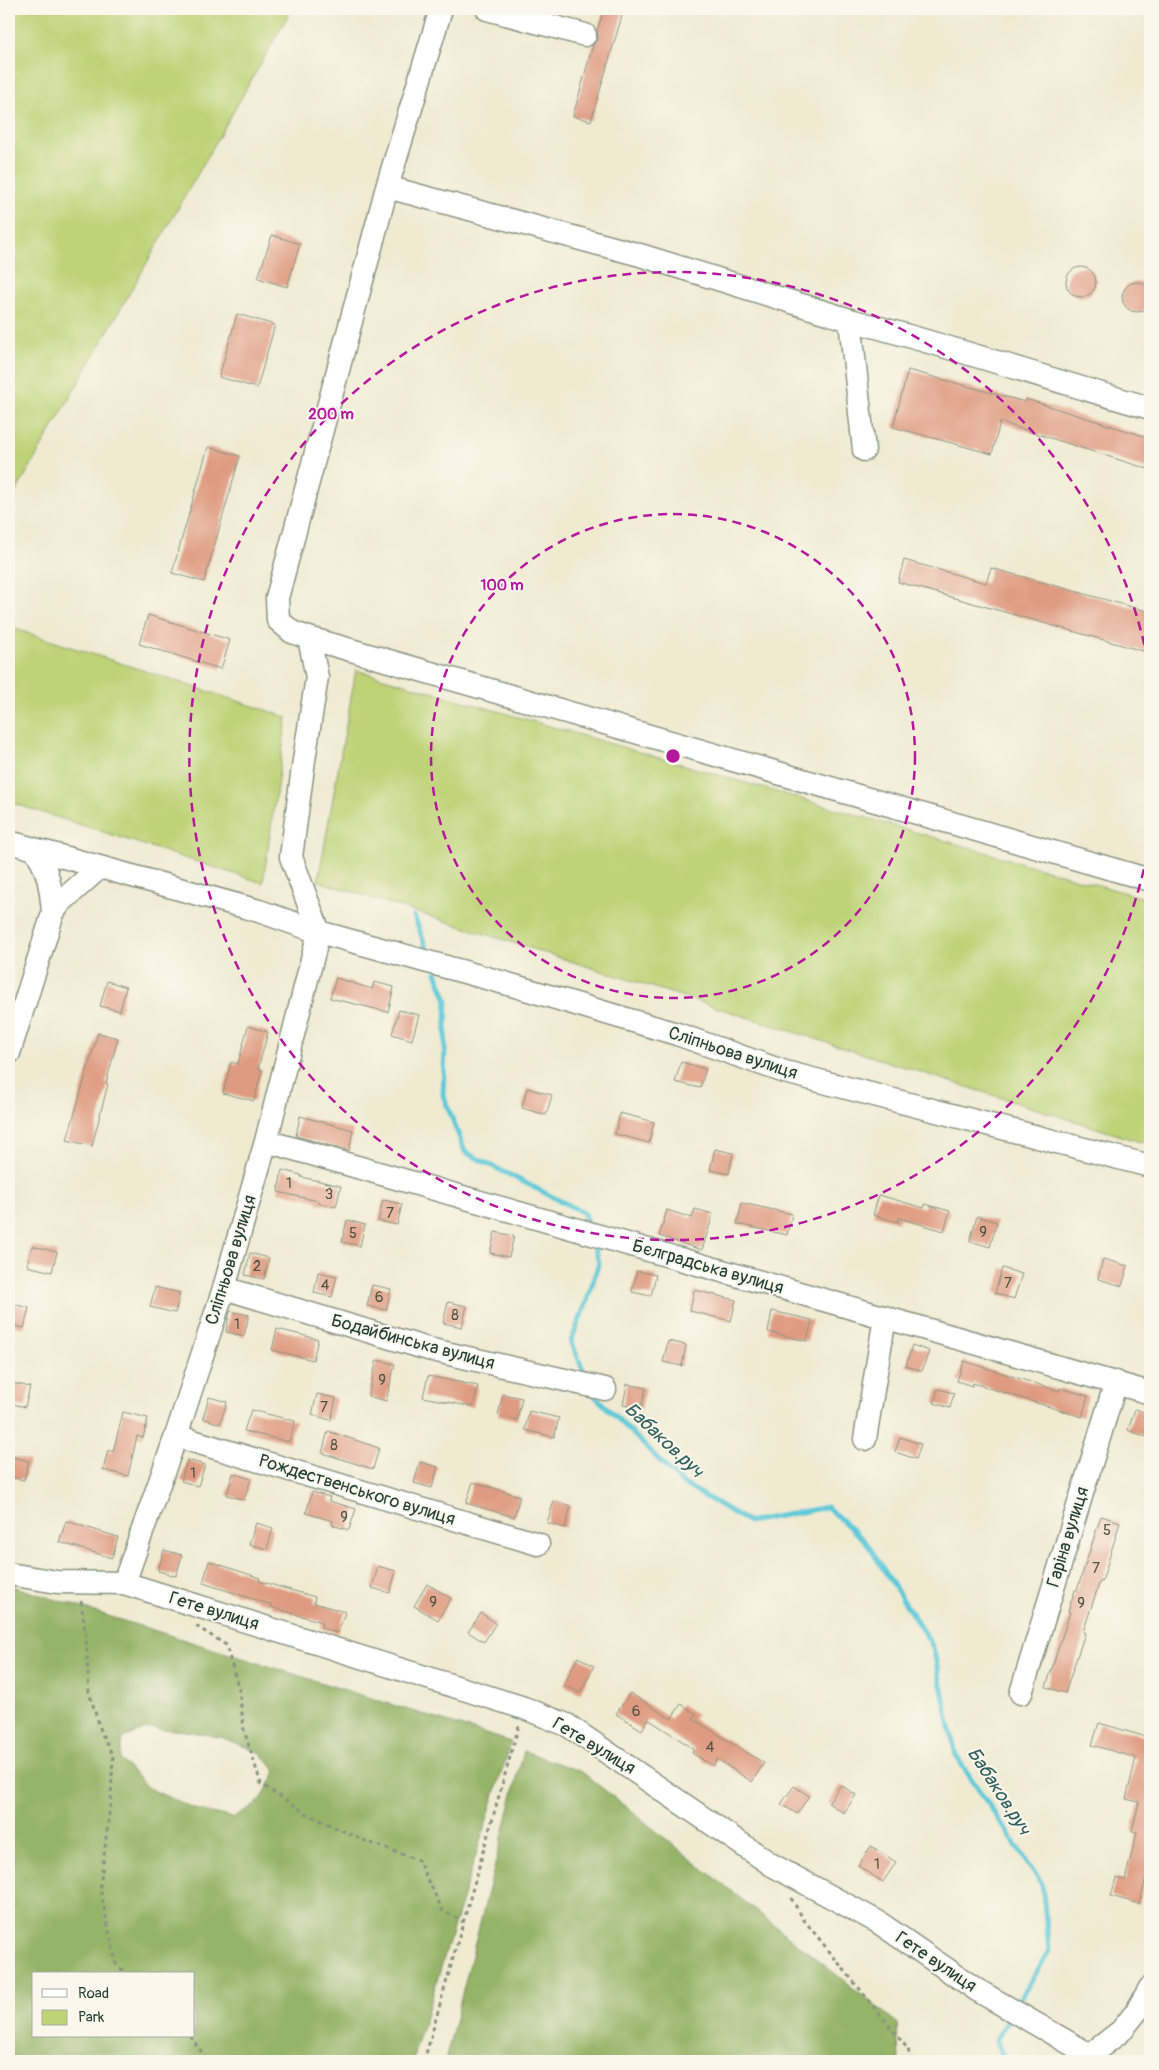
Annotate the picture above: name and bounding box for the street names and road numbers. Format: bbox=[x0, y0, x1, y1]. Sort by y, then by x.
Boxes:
street label: Сліпньова вулиця bbox=[665, 1021, 801, 1085]
street label: Сліпньова вулиця bbox=[200, 1192, 262, 1328]
street label: Бєлградська вулиця bbox=[630, 1234, 786, 1300]
street label: Бодайбинська вулиця bbox=[329, 1309, 497, 1375]
street label: Рождественського вулиця bbox=[256, 1449, 458, 1531]
street label: Гаріна вулиця bbox=[1042, 1484, 1094, 1590]
street label: Гете вулиця bbox=[166, 1586, 262, 1636]
street label: Гете вулиця bbox=[548, 1712, 640, 1780]
street label: Гете вулиця bbox=[891, 1926, 981, 1998]

